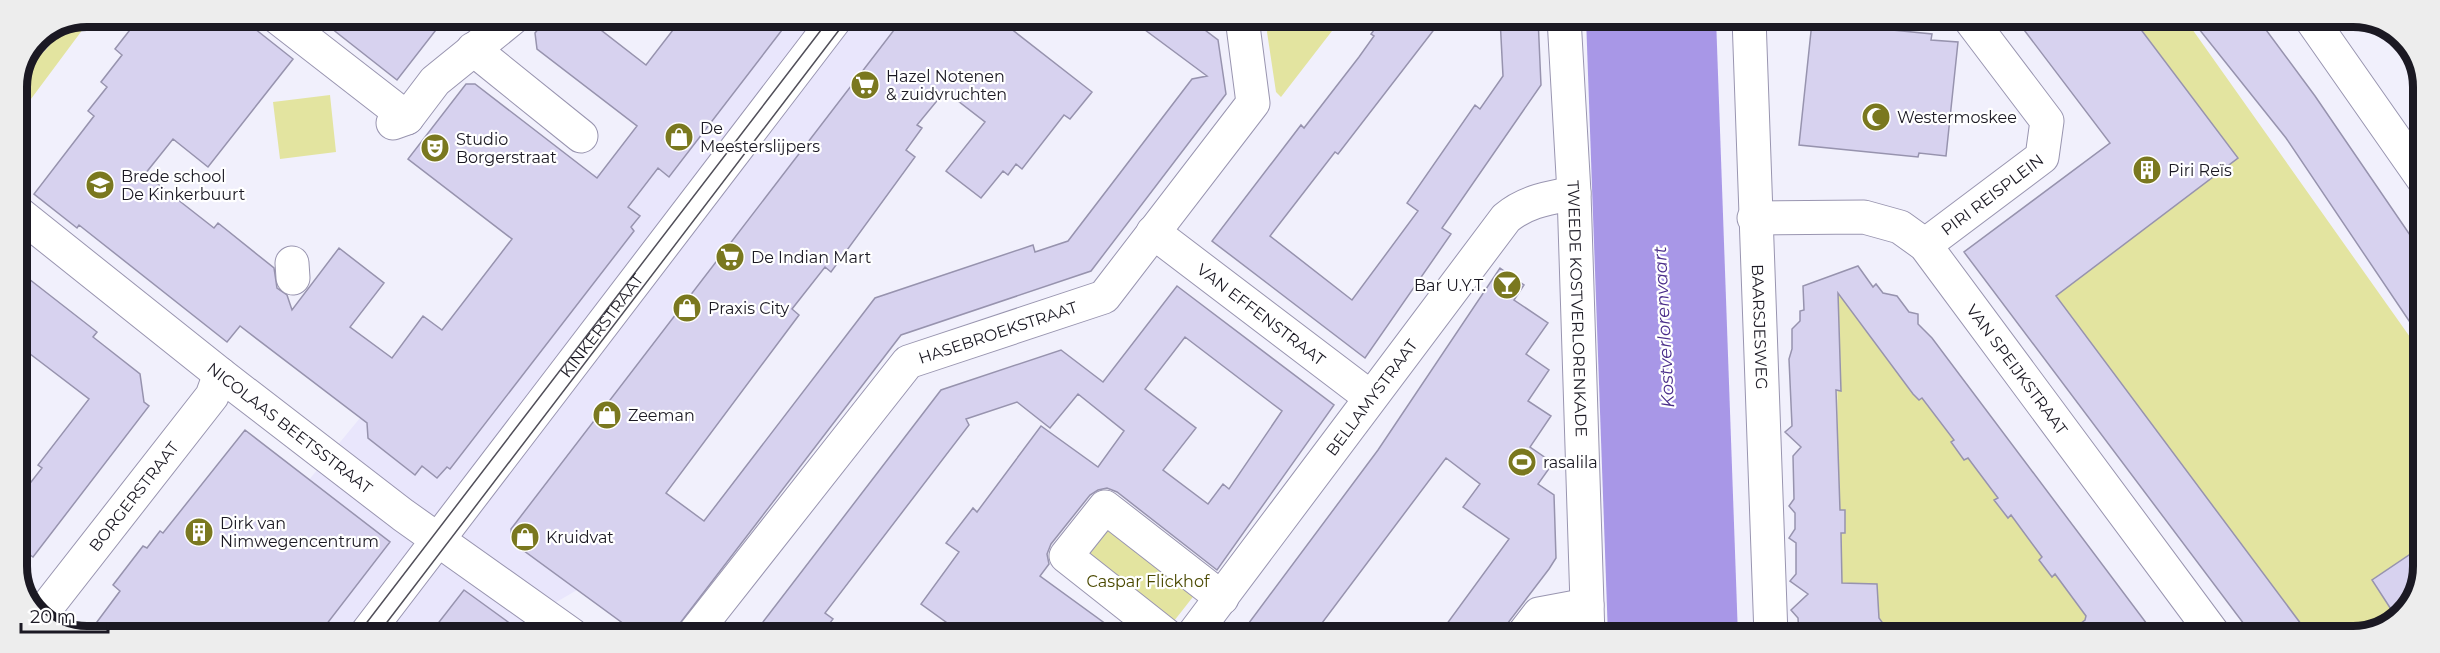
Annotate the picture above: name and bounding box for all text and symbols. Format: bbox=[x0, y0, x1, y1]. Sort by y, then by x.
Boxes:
place label: Hazel Notenen & zuidvruchten bbox=[886, 67, 1007, 104]
supermarket icon: Hazel Notenen & zuidvruchten bbox=[849, 69, 881, 101]
mosque icon: Westermoskee bbox=[1860, 101, 1892, 133]
place label: Westermoskee bbox=[1897, 108, 2017, 127]
place label: De Meesterslijpers bbox=[700, 119, 820, 156]
shop icon: De Meesterslijpers bbox=[663, 121, 695, 153]
place label: Studio Borgerstraat bbox=[456, 130, 557, 167]
theatre icon: Studio Borgerstraat bbox=[419, 132, 451, 164]
street label: PIRI REISPLEIN bbox=[1937, 150, 2047, 239]
building icon: Piri Reïs bbox=[2131, 154, 2163, 186]
place label: Piri Reïs bbox=[2168, 161, 2232, 180]
place label: Brede school De Kinkerbuurt bbox=[121, 167, 246, 204]
school or university icon: Brede school De Kinkerbuurt bbox=[84, 169, 116, 201]
street label: TWEEDE KOSTVERLORENKADE bbox=[1564, 180, 1591, 437]
supermarket icon: De Indian Mart bbox=[714, 241, 746, 273]
water label: Kostverlorenvaart bbox=[1649, 245, 1679, 408]
place label: De Indian Mart bbox=[751, 248, 872, 267]
street label: VAN EFFENSTRAAT bbox=[1193, 259, 1330, 370]
street label: BAARSJESWEG bbox=[1748, 264, 1772, 390]
street label: KINKERSTRAAT bbox=[556, 269, 647, 381]
bar icon: Bar U.Y.T. bbox=[1491, 269, 1523, 301]
place label: Bar U.Y.T. bbox=[1414, 276, 1486, 295]
shop icon: Praxis City bbox=[671, 292, 703, 324]
street label: HASEBROEKSTRAAT bbox=[916, 297, 1080, 367]
place label: Praxis City bbox=[708, 299, 790, 318]
street label: VAN SPEIJKSTRAAT bbox=[1963, 300, 2072, 439]
street label: BELLAMYSTRAAT bbox=[1322, 335, 1421, 459]
street label: NICOLAAS BEETSSTRAAT bbox=[204, 358, 377, 498]
shop icon: Zeeman bbox=[591, 399, 623, 431]
place label: Zeeman bbox=[628, 406, 695, 425]
street label: BORGERSTRAAT bbox=[85, 437, 183, 555]
sports icon: rasalila bbox=[1506, 446, 1538, 478]
place label: rasalila bbox=[1543, 453, 1598, 472]
place label: Dirk van Nimwegencentrum bbox=[220, 514, 379, 551]
building icon: Dirk van Nimwegencentrum bbox=[183, 516, 215, 548]
shop icon: Kruidvat bbox=[509, 521, 541, 553]
place label: Kruidvat bbox=[546, 528, 614, 547]
park label: Caspar Flickhof bbox=[1087, 572, 1210, 591]
scale bar bbox=[21, 596, 108, 634]
text: 20 m bbox=[30, 606, 76, 628]

